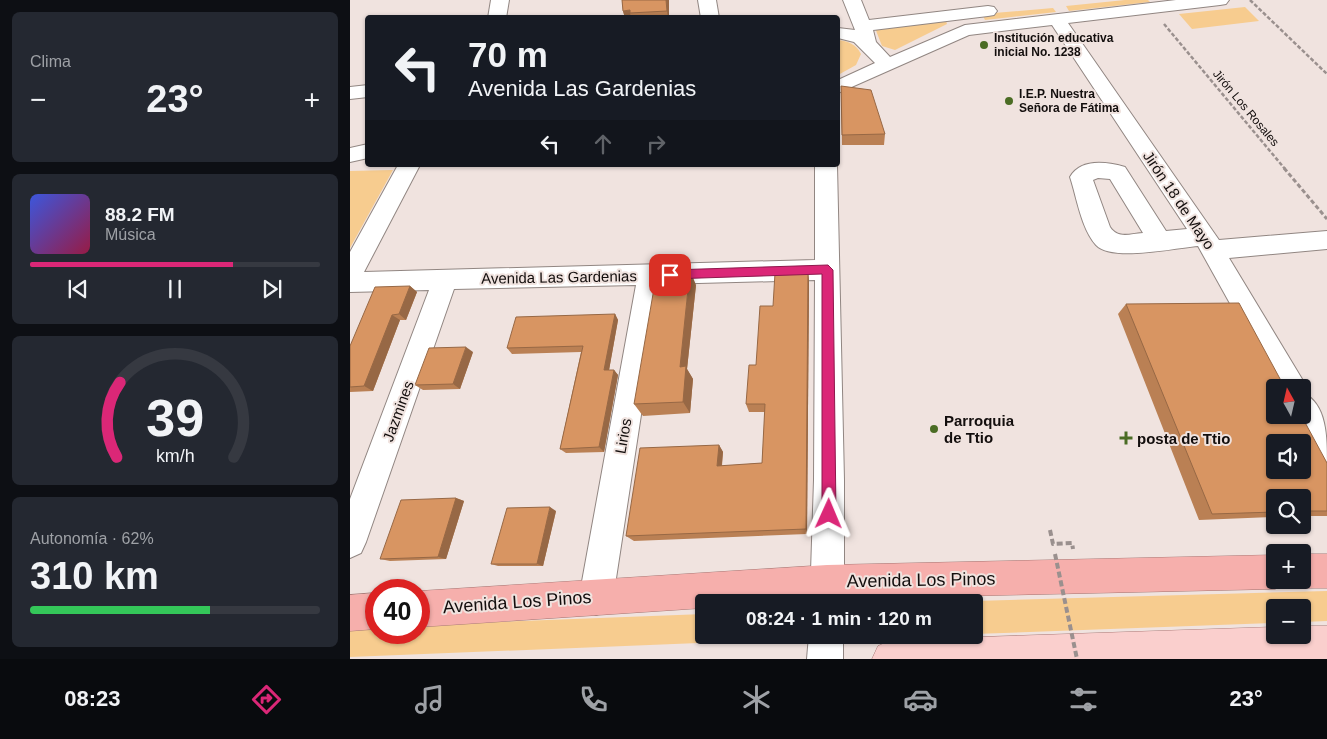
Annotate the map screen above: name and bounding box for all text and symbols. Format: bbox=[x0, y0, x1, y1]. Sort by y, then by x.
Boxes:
place label: Institución educativa inicial No. 1238 bbox=[994, 31, 1114, 59]
icon: left bbox=[385, 35, 450, 100]
text: 70 m bbox=[468, 35, 548, 74]
marker: Institución educativa inicial No. 1238 bbox=[978, 39, 990, 51]
text: Clima bbox=[30, 53, 71, 70]
street label: Jirón Los Rosales bbox=[1210, 67, 1282, 149]
text: Avenida Las Gardenias bbox=[468, 76, 696, 101]
text: 23° bbox=[146, 78, 204, 120]
text: − bbox=[30, 84, 46, 115]
text: + bbox=[304, 84, 320, 115]
place label: I.E.P. Nuestra Señora de Fátima bbox=[1019, 87, 1119, 115]
marker: I.E.P. Nuestra Señora de Fátima bbox=[1003, 95, 1015, 107]
icon: left bbox=[536, 130, 564, 158]
icon: ahead bbox=[589, 130, 617, 158]
icon: right bbox=[642, 130, 670, 158]
street label: Jirón 18 de Mayo bbox=[1140, 148, 1218, 252]
text: 88.2 FM bbox=[105, 204, 175, 225]
text: Música bbox=[105, 226, 156, 243]
pin bbox=[649, 254, 691, 296]
icon: arrive bbox=[656, 261, 684, 289]
street label: Avenida Las Gardenias bbox=[481, 267, 637, 287]
icon: previous bbox=[64, 275, 92, 303]
icon: pause bbox=[161, 275, 189, 303]
icon: next bbox=[258, 275, 286, 303]
street label: Jazmines bbox=[379, 378, 417, 444]
north arrow bbox=[1266, 379, 1311, 424]
map controls bbox=[1266, 379, 1311, 644]
text: 39 bbox=[146, 389, 204, 447]
place label: Parroquia de Ttio bbox=[944, 412, 1015, 446]
street label: Lirios bbox=[612, 417, 634, 455]
marker: Parroquia de Ttio bbox=[928, 423, 940, 435]
place label: posta de Ttio bbox=[1137, 430, 1230, 447]
marker: posta de Ttio bbox=[1119, 431, 1133, 445]
button: sound bbox=[1266, 434, 1311, 479]
text: km/h bbox=[156, 446, 194, 466]
position arrow bbox=[802, 487, 854, 539]
button: search bbox=[1266, 489, 1311, 534]
text: Autonomía · 62% bbox=[30, 530, 154, 547]
button: + bbox=[1266, 544, 1311, 589]
text: 310 km bbox=[30, 555, 159, 597]
street label: Avenida Los Pinos bbox=[846, 569, 996, 591]
speed limit sign: 40 bbox=[365, 579, 430, 644]
street label: Avenida Los Pinos bbox=[442, 587, 592, 617]
button: − bbox=[1266, 599, 1311, 644]
text: 08:24 · 1 min · 120 m bbox=[746, 608, 932, 629]
icon: directions bbox=[249, 682, 284, 717]
icon: music bbox=[412, 682, 447, 717]
icon: phone bbox=[576, 682, 611, 717]
icon: climate bbox=[739, 682, 774, 717]
icon: car bbox=[903, 682, 938, 717]
icon: filters bbox=[1066, 682, 1101, 717]
text: 08:23 bbox=[64, 686, 120, 711]
text: 23° bbox=[1229, 686, 1263, 711]

